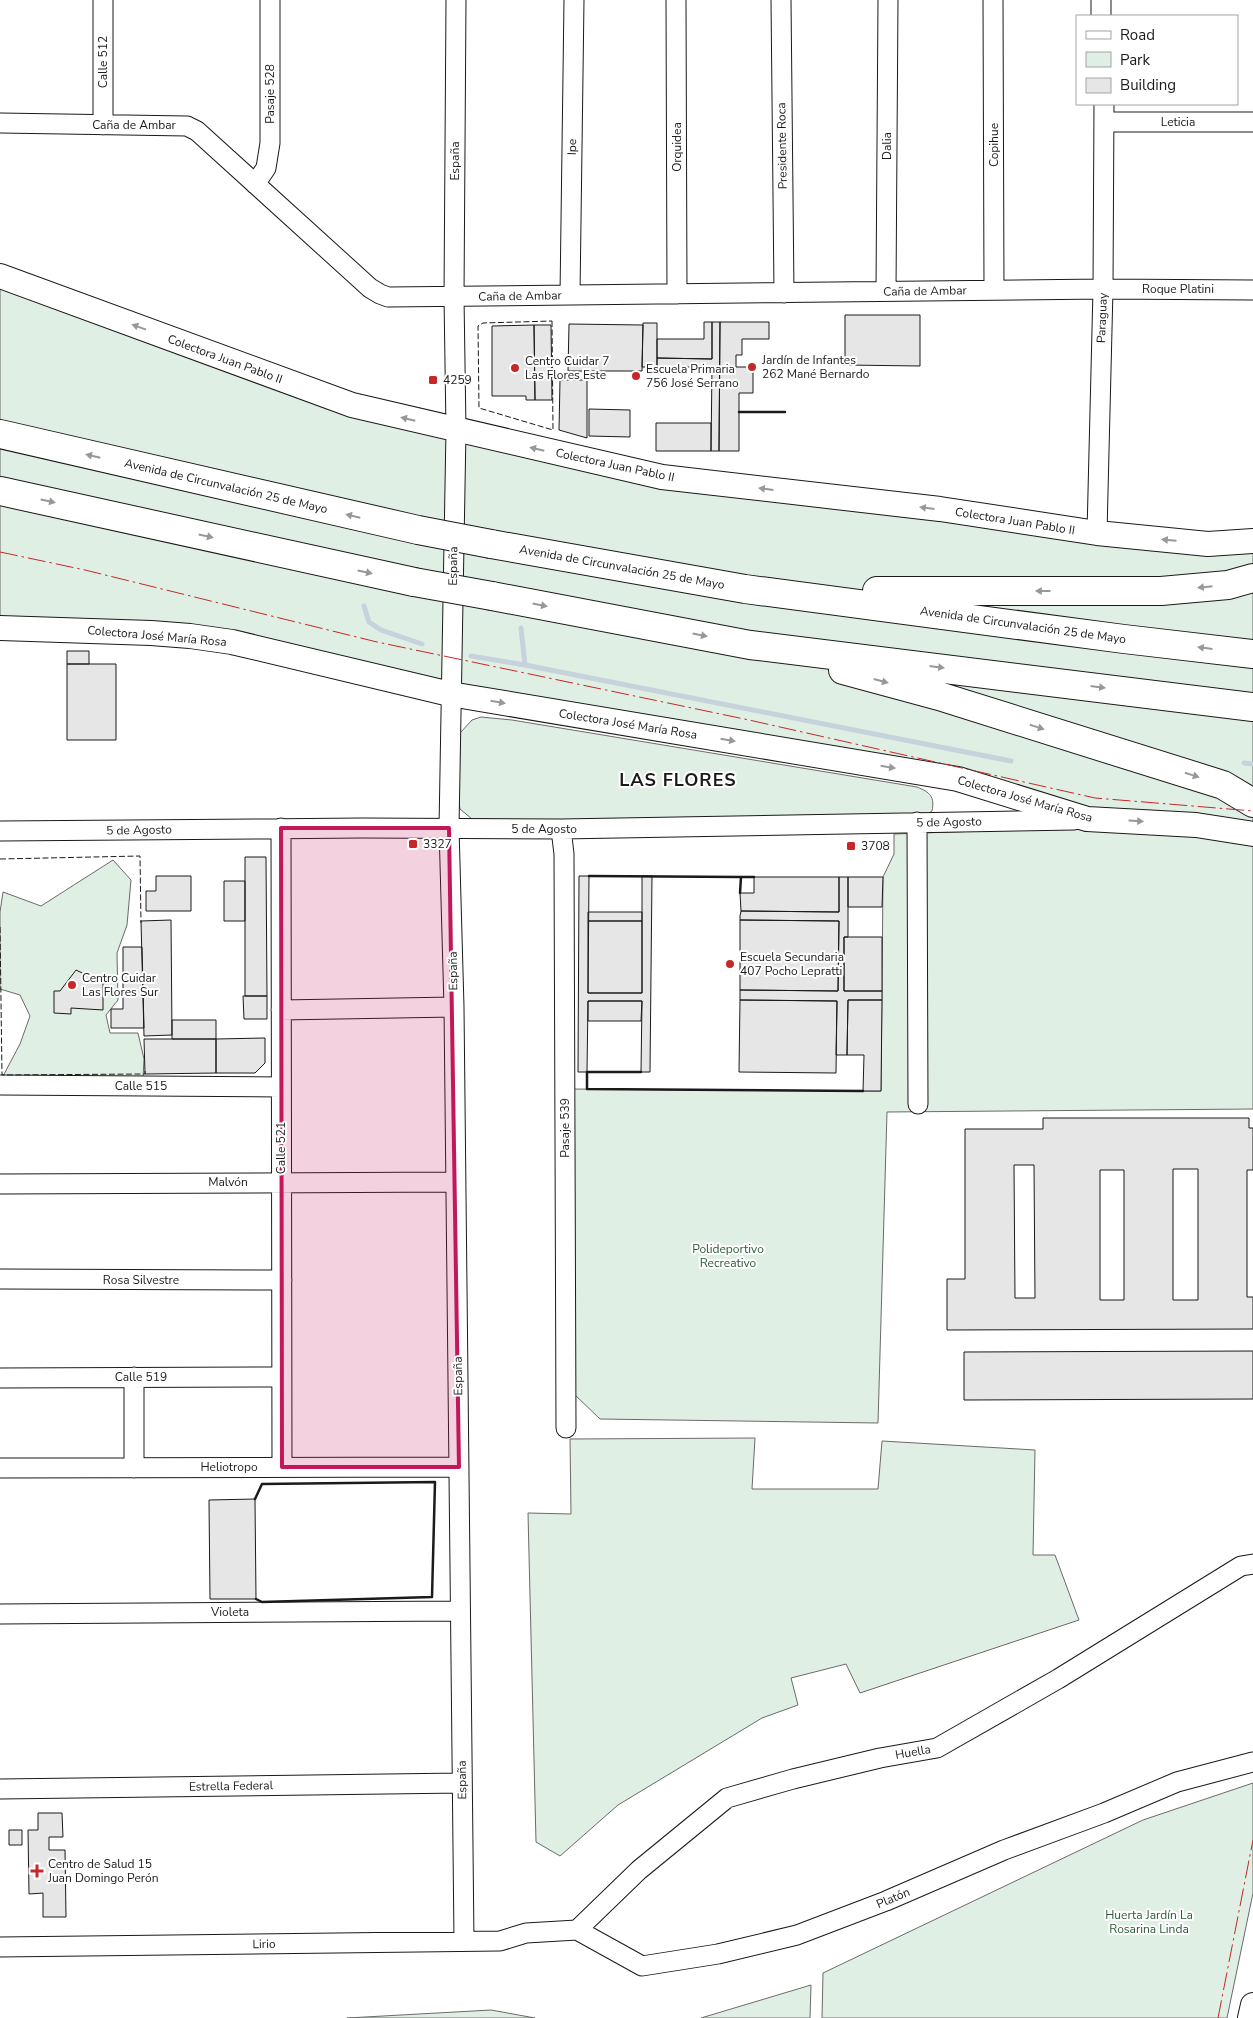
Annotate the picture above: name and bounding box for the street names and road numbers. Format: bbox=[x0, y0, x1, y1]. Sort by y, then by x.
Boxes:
street label: Calle 512 bbox=[95, 36, 111, 88]
street label: Pasaje 528 bbox=[262, 64, 278, 124]
street label: Presidente Roca bbox=[773, 102, 791, 190]
street label: Leticia bbox=[1161, 114, 1195, 130]
street label: Caña de Ambar bbox=[92, 117, 177, 133]
street label: Orquidea bbox=[669, 122, 685, 172]
street label: Copihue bbox=[986, 123, 1002, 167]
street label: Dalia bbox=[879, 132, 895, 160]
street label: Ipe bbox=[564, 139, 580, 155]
street label: España bbox=[447, 141, 463, 181]
street label: Roque Platini bbox=[1142, 281, 1214, 297]
street label: Caña de Ambar bbox=[883, 282, 968, 300]
street label: Caña de Ambar bbox=[478, 287, 563, 305]
street label: Paraguay bbox=[1093, 292, 1111, 344]
street label: Colectora Juan Pablo II bbox=[165, 331, 285, 387]
street label: Colectora Juan Pablo II bbox=[554, 445, 676, 485]
street label: Avenida de Circunvalación 25 de Mayo bbox=[123, 455, 329, 517]
street label: Colectora Juan Pablo II bbox=[954, 504, 1076, 538]
street label: Avenida de Circunvalación 25 de Mayo bbox=[518, 541, 726, 593]
street label: España bbox=[445, 546, 461, 586]
street label: Avenida de Circunvalación 25 de Mayo bbox=[919, 603, 1127, 647]
street label: Colectora José María Rosa bbox=[87, 622, 227, 650]
street label: Colectora José María Rosa bbox=[558, 705, 698, 743]
street label: Colectora José María Rosa bbox=[956, 772, 1094, 826]
street label: 5 de Agosto bbox=[916, 813, 982, 831]
street label: 5 de Agosto bbox=[106, 821, 172, 839]
street label: 5 de Agosto bbox=[511, 821, 577, 837]
street label: España bbox=[445, 951, 461, 991]
street label: Calle 515 bbox=[115, 1078, 167, 1094]
street label: Pasaje 539 bbox=[557, 1098, 573, 1158]
street label: Calle 521 bbox=[273, 1122, 289, 1174]
street label: Malvón bbox=[208, 1174, 248, 1190]
street label: Rosa Silvestre bbox=[103, 1272, 179, 1288]
street label: España bbox=[450, 1356, 466, 1396]
street label: Calle 519 bbox=[115, 1369, 167, 1385]
street label: Heliotropo bbox=[200, 1459, 258, 1475]
street label: Violeta bbox=[210, 1604, 249, 1620]
street label: Huella bbox=[894, 1741, 932, 1763]
street label: España bbox=[454, 1760, 470, 1800]
street label: Estrella Federal bbox=[189, 1777, 274, 1795]
street label: Platón bbox=[874, 1884, 912, 1912]
street label: Lirio bbox=[252, 1936, 276, 1952]

